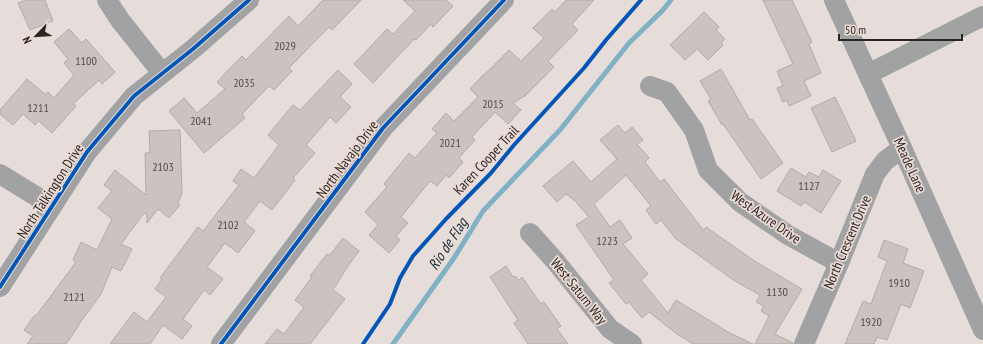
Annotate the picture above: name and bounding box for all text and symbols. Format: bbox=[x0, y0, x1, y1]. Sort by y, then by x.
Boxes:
north arrow bbox=[16, 16, 56, 56]
scale bar bbox=[839, 16, 962, 42]
text: 50 m bbox=[845, 22, 866, 37]
text: N bbox=[19, 35, 35, 46]
house number: 2029 bbox=[274, 38, 296, 53]
house number: 1100 bbox=[75, 53, 97, 68]
house number: 2035 bbox=[233, 75, 255, 90]
house number: 2015 bbox=[482, 96, 504, 111]
house number: 1211 bbox=[27, 100, 49, 115]
house number: 2041 bbox=[190, 113, 212, 128]
street label: North Navajo Drive bbox=[312, 117, 382, 201]
street label: Karen Cooper Trail bbox=[449, 121, 523, 198]
house number: 2021 bbox=[439, 135, 461, 150]
street label: Meade Lane bbox=[890, 135, 930, 195]
street label: North Talkington Drive bbox=[13, 140, 87, 242]
house number: 2103 bbox=[152, 159, 174, 174]
house number: 1127 bbox=[798, 178, 820, 193]
street label: West Azure Drive bbox=[727, 186, 805, 248]
street label: North Crescent Drive bbox=[819, 192, 875, 292]
water label: Rio de Flag bbox=[424, 213, 472, 273]
house number: 2102 bbox=[217, 217, 239, 232]
house number: 1223 bbox=[596, 233, 618, 248]
street label: West Saturn Way bbox=[547, 254, 612, 328]
house number: 1910 bbox=[888, 275, 910, 290]
house number: 1130 bbox=[766, 284, 788, 299]
house number: 2121 bbox=[63, 289, 85, 304]
house number: 1920 bbox=[860, 314, 882, 329]

